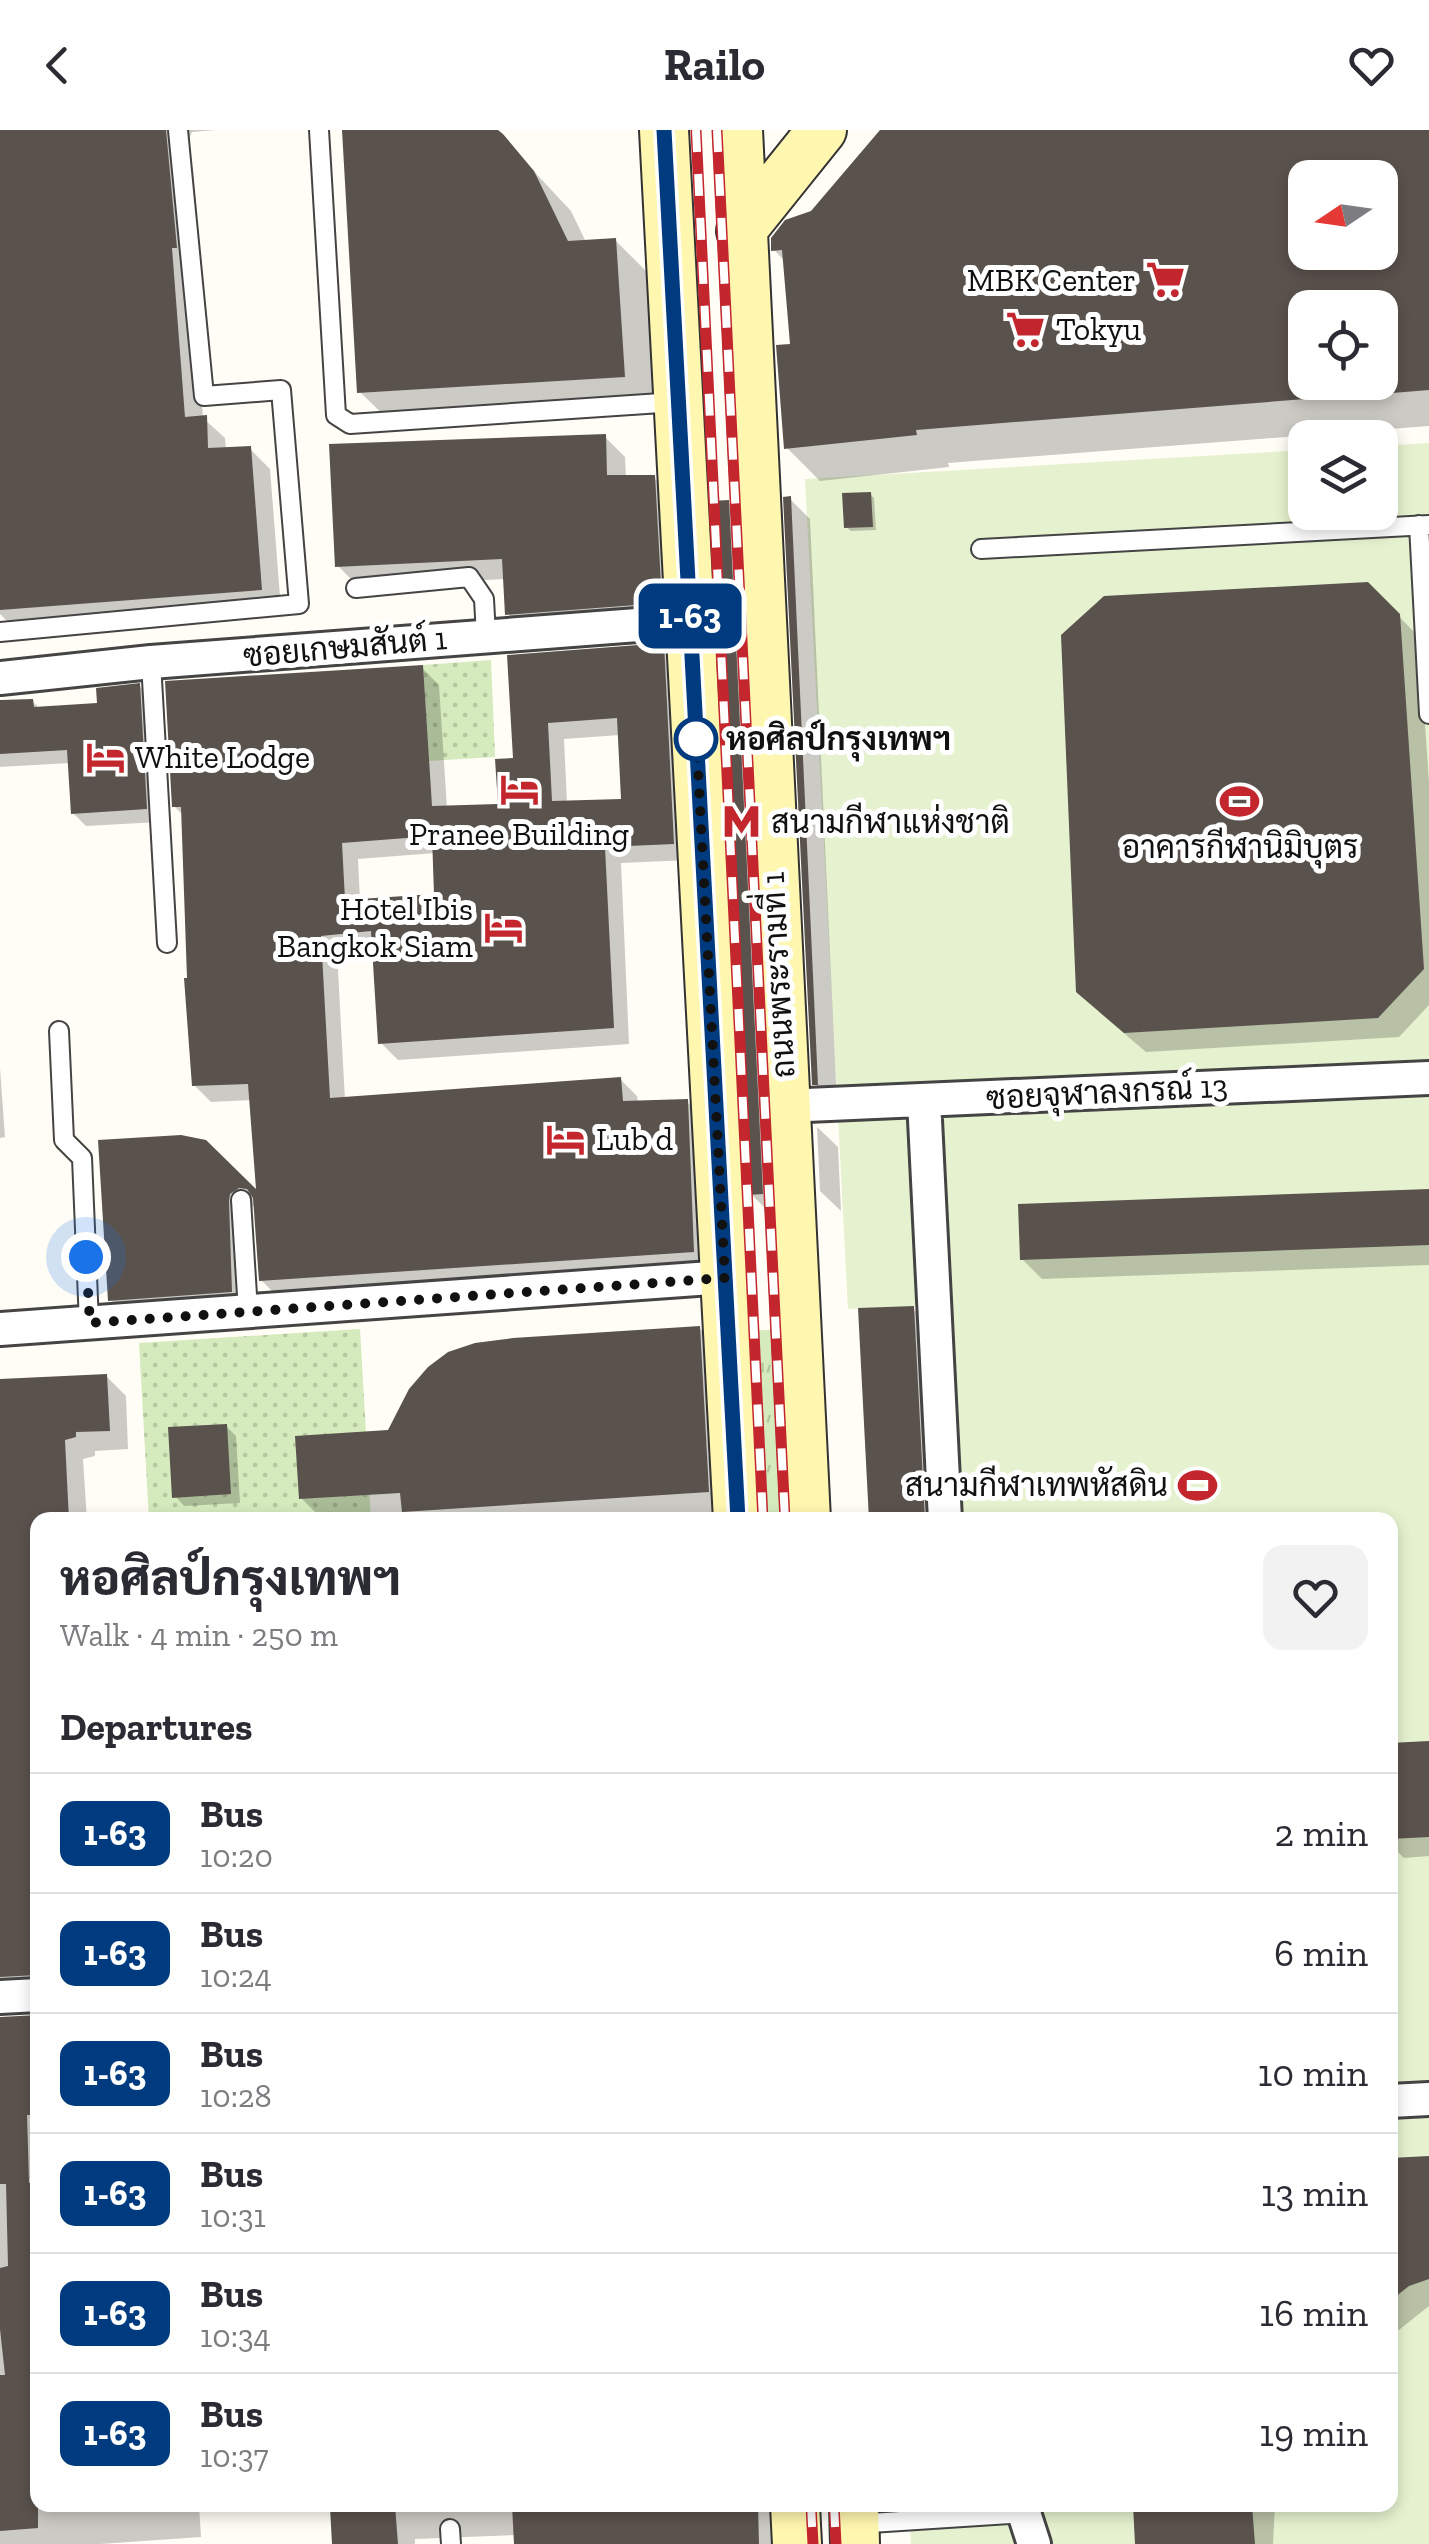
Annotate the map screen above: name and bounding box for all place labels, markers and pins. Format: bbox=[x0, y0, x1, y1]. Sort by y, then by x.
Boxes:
supermarket icon: MBK Center bbox=[1145, 259, 1187, 301]
place label: MBK Center bbox=[967, 261, 1136, 299]
supermarket icon: Tokyu bbox=[1005, 308, 1047, 350]
place label: Tokyu bbox=[1056, 310, 1141, 348]
marker: หอศิลป์กรุงเทพฯ bbox=[675, 718, 717, 760]
place label: หอศิลป์กรุงเทพฯ bbox=[726, 719, 951, 762]
hotel icon: White Lodge bbox=[84, 736, 126, 778]
place label: White Lodge bbox=[135, 738, 310, 776]
hotel icon: Pranee Building bbox=[498, 768, 540, 810]
sports icon: อาคารกีฬานิมิบุตร bbox=[1219, 781, 1261, 823]
metro station icon: สนามกีฬาแห่งชาติ bbox=[720, 801, 762, 843]
place label: สนามกีฬาแห่งชาติ bbox=[771, 802, 1010, 841]
place label: Pranee Building bbox=[409, 815, 629, 853]
place label: อาคารกีฬานิมิบุตร bbox=[1121, 827, 1359, 869]
place label: Hotel Ibis Bangkok Siam bbox=[277, 890, 473, 965]
hotel icon: Hotel Ibis Bangkok Siam bbox=[482, 906, 524, 948]
hotel icon: Lub d bbox=[545, 1118, 587, 1160]
place label: Lub d bbox=[596, 1120, 673, 1158]
sports icon: สนามกีฬาเทพหัสดิน bbox=[1177, 1464, 1219, 1506]
place label: สนามกีฬาเทพหัสดิน bbox=[905, 1465, 1168, 1504]

